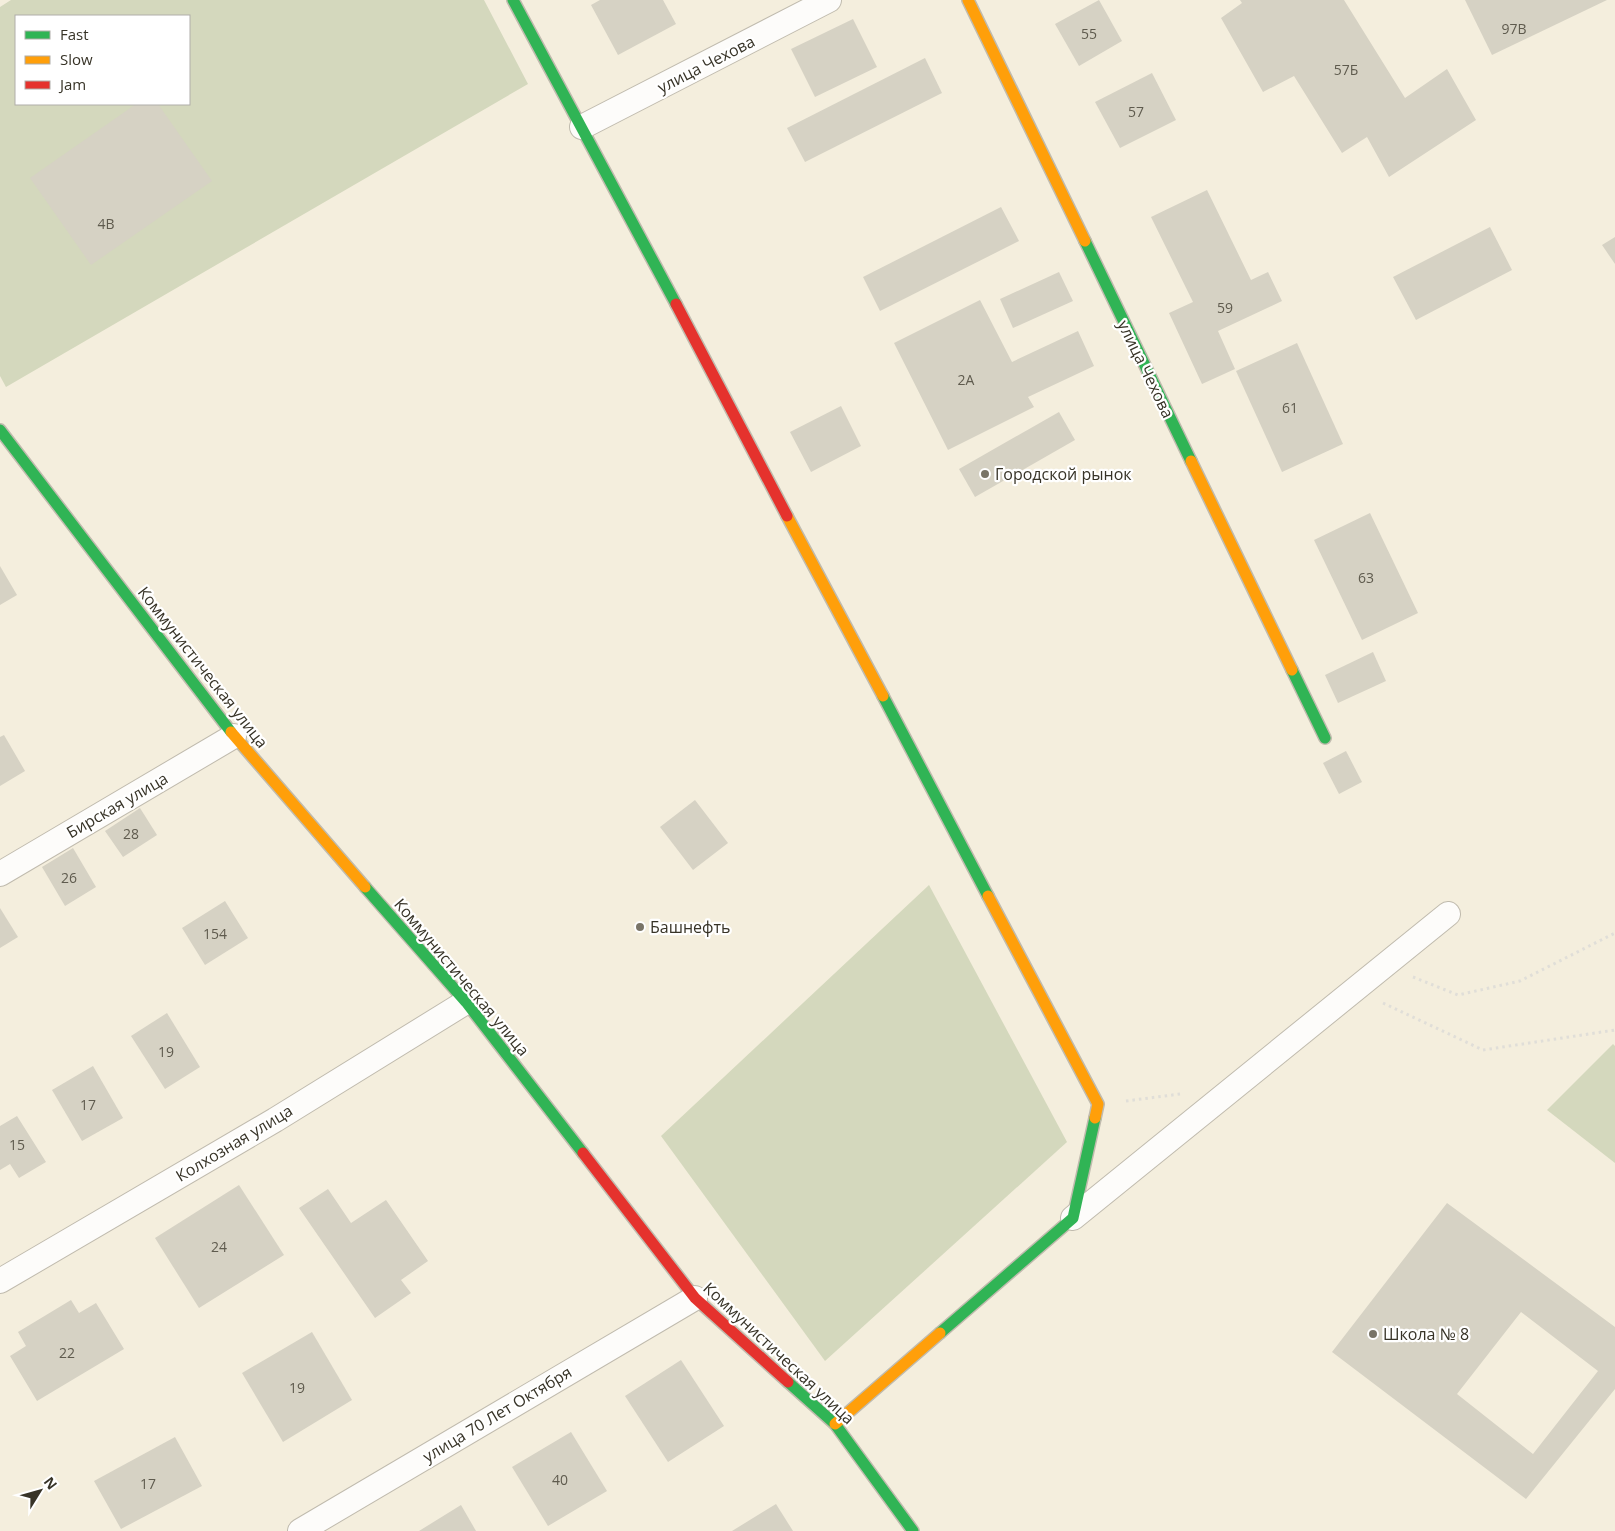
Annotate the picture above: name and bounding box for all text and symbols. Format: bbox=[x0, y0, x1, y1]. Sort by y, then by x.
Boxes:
legend bbox=[15, 15, 190, 105]
house number: 97В bbox=[1501, 19, 1527, 38]
text: Fast bbox=[60, 24, 89, 44]
house number: 55 bbox=[1081, 24, 1097, 43]
street label: улица Чехова bbox=[654, 30, 758, 98]
text: Slow bbox=[60, 49, 93, 69]
house number: 57Б bbox=[1334, 60, 1358, 79]
text: Jam bbox=[58, 74, 86, 94]
house number: 57 bbox=[1128, 102, 1144, 121]
house number: 4В bbox=[97, 214, 115, 233]
house number: 59 bbox=[1217, 298, 1233, 317]
street label: улица Чехова bbox=[1113, 316, 1179, 422]
house number: 2А bbox=[958, 370, 975, 389]
house number: 61 bbox=[1282, 398, 1298, 417]
place label: Городской рынок bbox=[995, 463, 1132, 485]
marker: Городской рынок bbox=[979, 468, 991, 480]
house number: 63 bbox=[1358, 568, 1374, 587]
street label: Коммунистическая улица bbox=[133, 582, 273, 752]
street label: Бирская улица bbox=[62, 767, 172, 843]
house number: 28 bbox=[123, 824, 139, 843]
house number: 26 bbox=[61, 868, 77, 887]
street label: Коммунистическая улица bbox=[390, 894, 534, 1060]
place label: Башнефть bbox=[650, 916, 730, 938]
marker: Башнефть bbox=[634, 921, 646, 933]
house number: 154 bbox=[203, 924, 227, 943]
house number: 19 bbox=[158, 1042, 174, 1061]
house number: 17 bbox=[80, 1095, 96, 1114]
street label: Колхозная улица bbox=[172, 1099, 296, 1187]
house number: 15 bbox=[9, 1135, 25, 1154]
house number: 24 bbox=[211, 1237, 227, 1256]
street label: Коммунистическая улица bbox=[699, 1277, 859, 1429]
place label: Школа № 8 bbox=[1383, 1323, 1469, 1345]
marker: Школа № 8 bbox=[1367, 1328, 1379, 1340]
house number: 22 bbox=[59, 1343, 75, 1362]
street label: улица 70 Лет Октября bbox=[418, 1361, 576, 1467]
house number: 19 bbox=[289, 1378, 305, 1397]
north arrow bbox=[15, 1466, 65, 1516]
house number: 40 bbox=[552, 1470, 568, 1489]
text: N bbox=[40, 1473, 62, 1493]
house number: 17 bbox=[140, 1474, 156, 1493]

